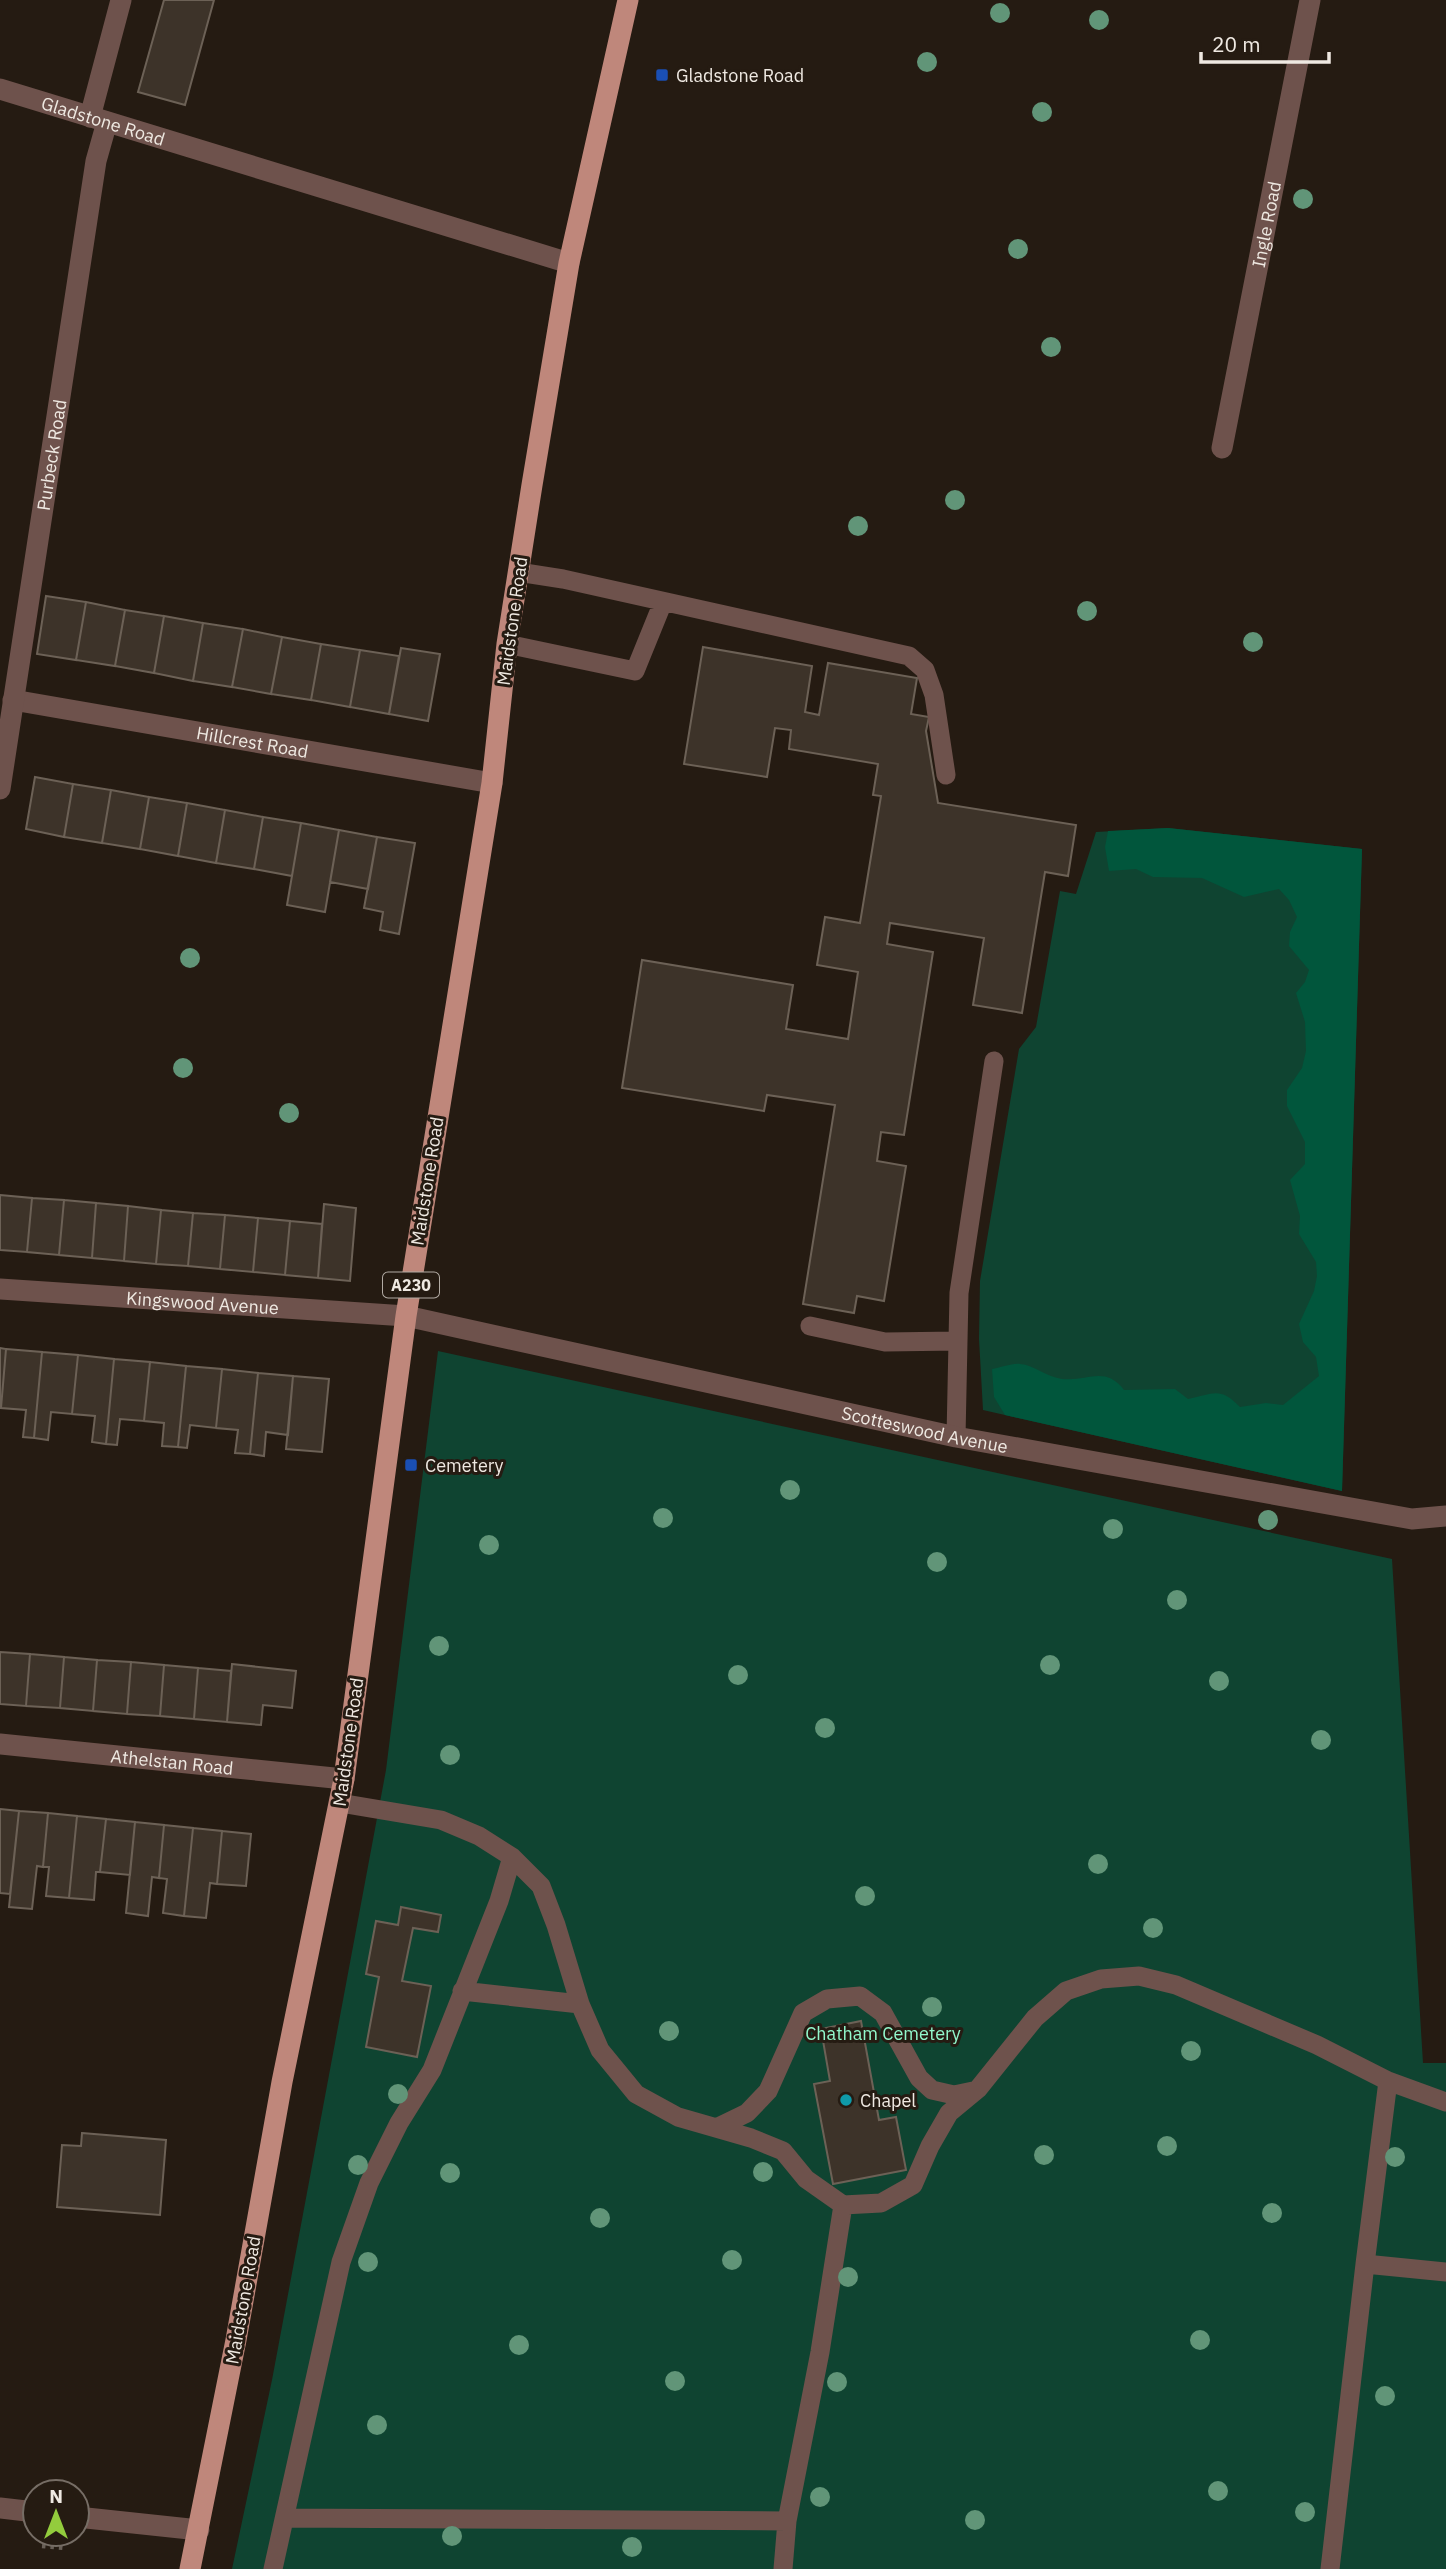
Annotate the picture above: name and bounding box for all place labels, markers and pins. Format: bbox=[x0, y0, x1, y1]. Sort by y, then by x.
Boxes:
place label: Gladstone Road bbox=[676, 64, 804, 87]
marker: Gladstone Road bbox=[654, 67, 670, 83]
place label: Cemetery bbox=[425, 1454, 504, 1477]
marker: Cemetery bbox=[403, 1457, 419, 1473]
place label: Chapel bbox=[860, 2089, 916, 2112]
marker: Chapel bbox=[838, 2092, 854, 2108]

